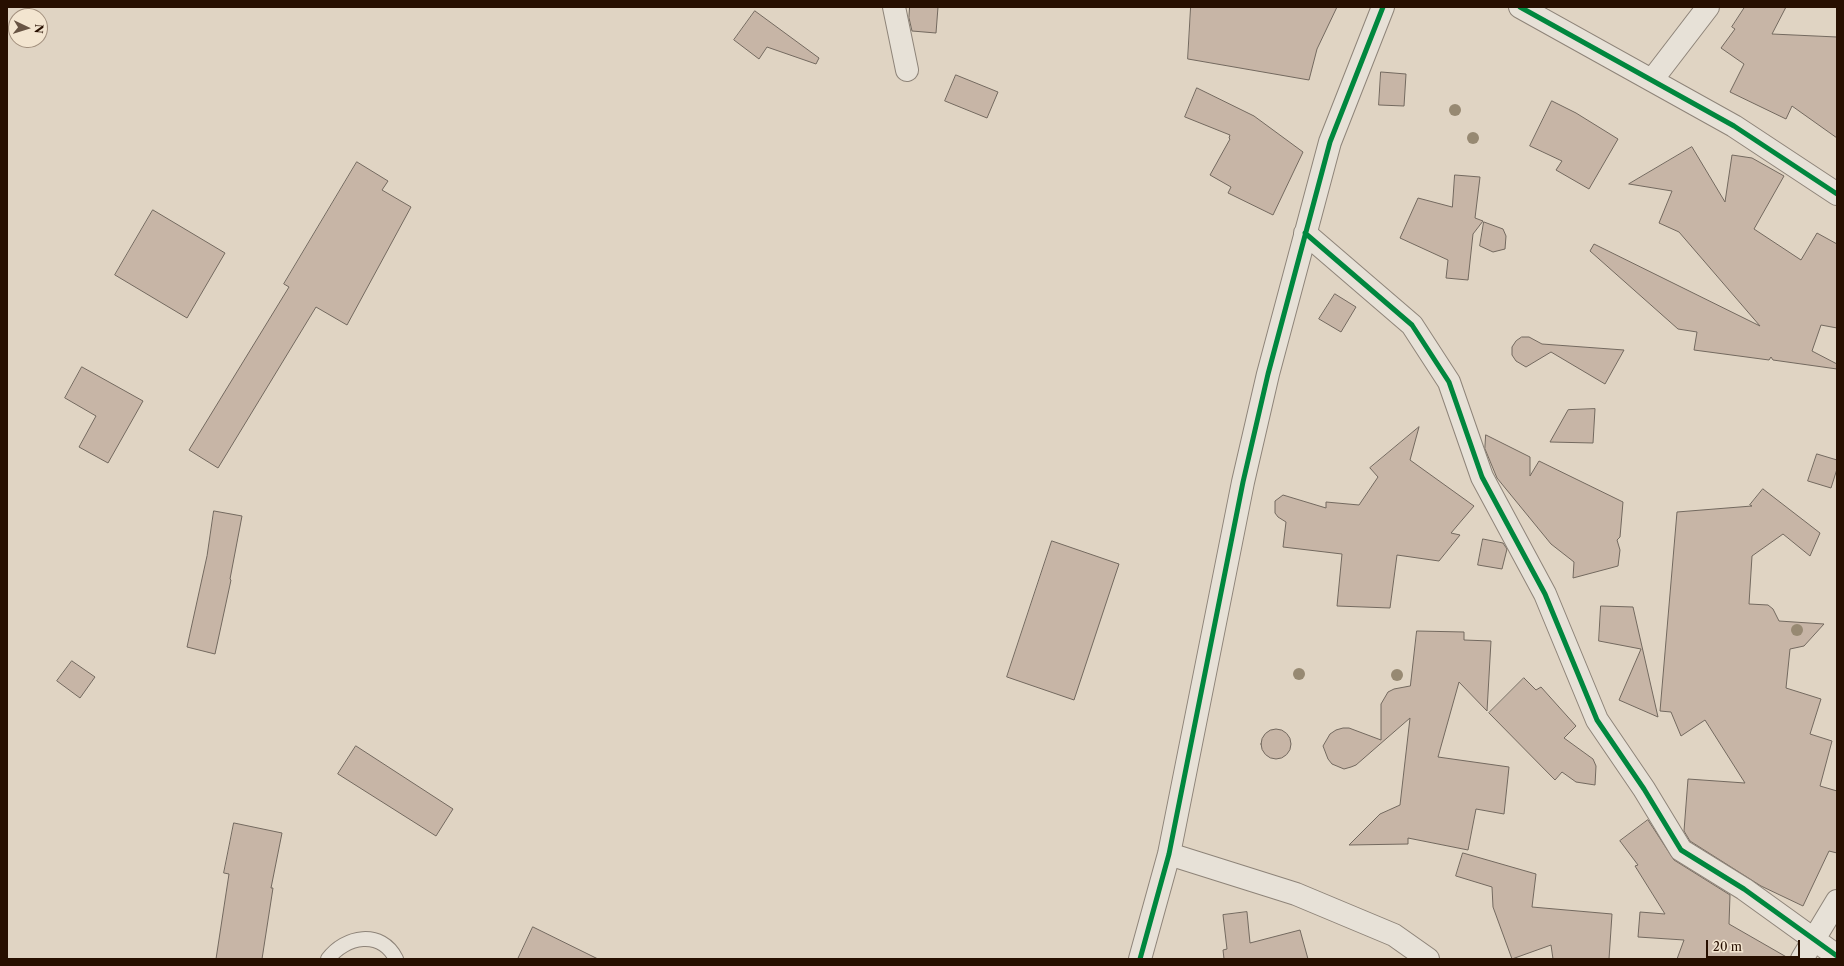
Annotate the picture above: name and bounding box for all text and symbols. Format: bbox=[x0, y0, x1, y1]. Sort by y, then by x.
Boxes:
north arrow bbox=[8, 8, 48, 48]
text: N bbox=[32, 24, 46, 34]
scale bar bbox=[1708, 932, 1802, 958]
text: 20 m bbox=[1713, 939, 1742, 954]

